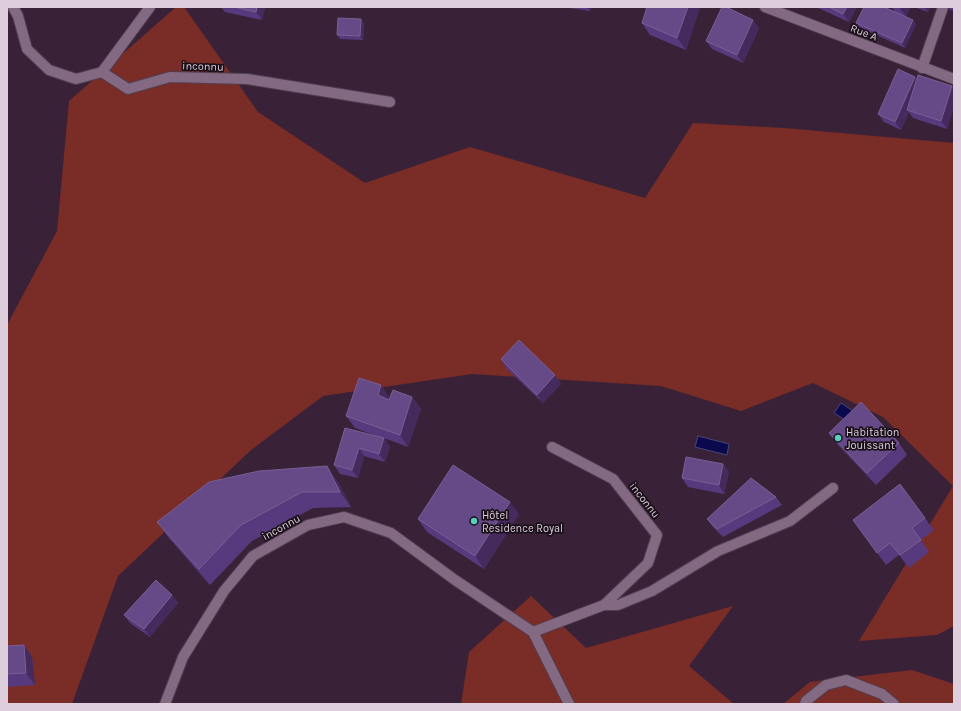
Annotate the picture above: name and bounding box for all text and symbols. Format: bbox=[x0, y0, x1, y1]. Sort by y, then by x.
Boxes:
street label: Rue A bbox=[848, 21, 880, 44]
street label: inconnu bbox=[182, 59, 224, 74]
place label: Habitation Jouissant bbox=[846, 426, 899, 452]
marker: Habitation Jouissant bbox=[833, 433, 843, 443]
street label: inconnu bbox=[627, 480, 663, 521]
place label: Hôtel Residence Royal bbox=[482, 509, 563, 535]
street label: inconnu bbox=[260, 512, 303, 543]
marker: Hôtel Residence Royal bbox=[469, 516, 479, 526]

